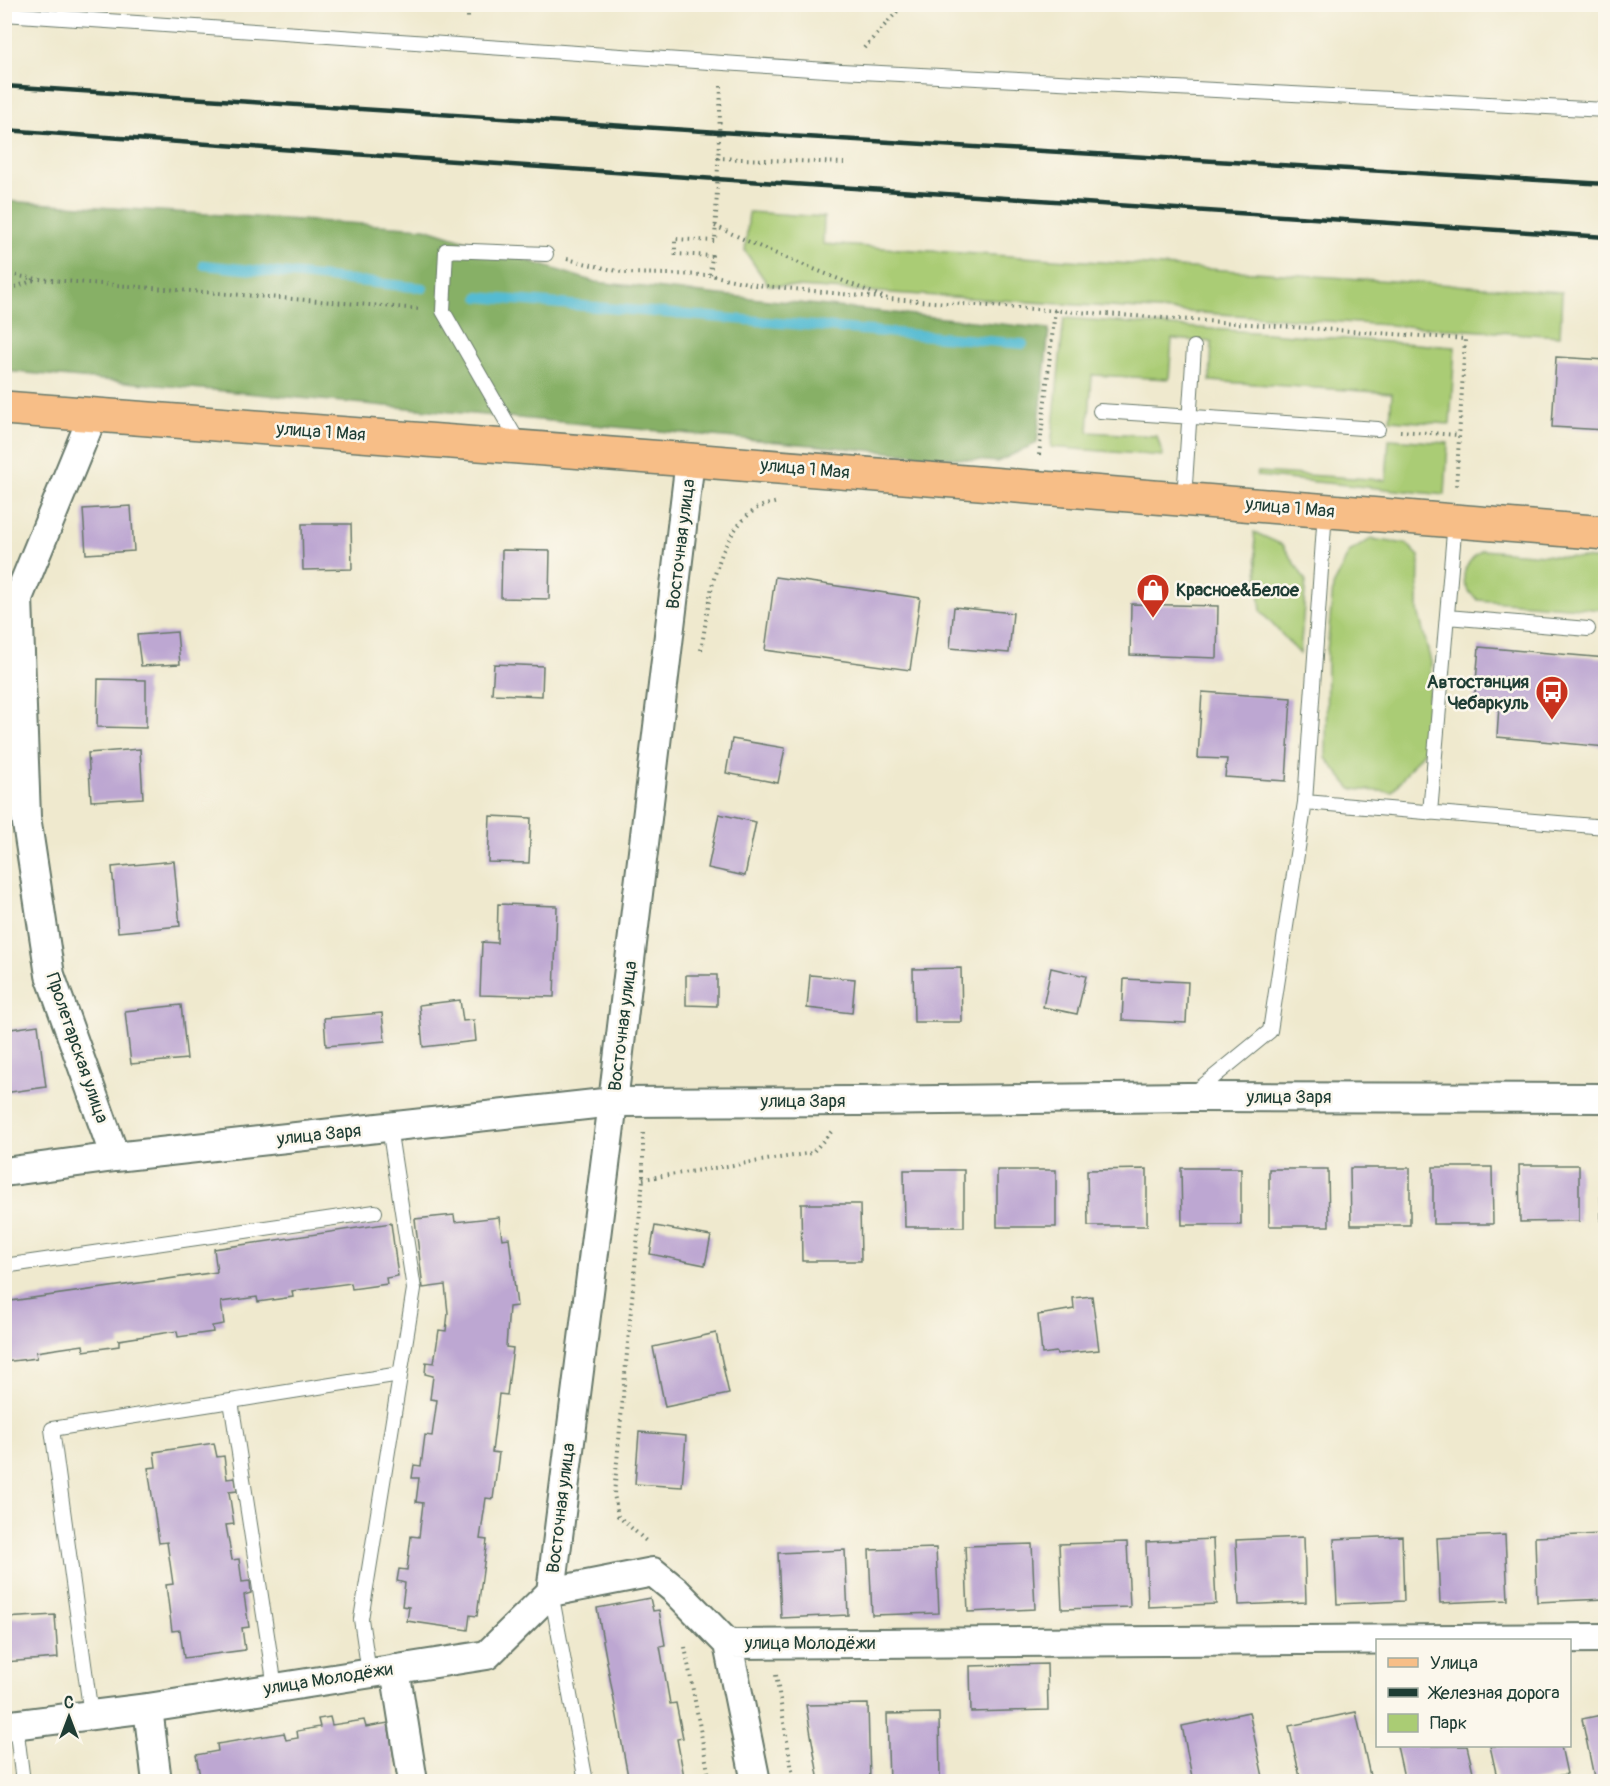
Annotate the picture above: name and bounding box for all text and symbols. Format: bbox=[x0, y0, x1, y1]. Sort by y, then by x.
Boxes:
street label: улица 1 Мая bbox=[275, 417, 366, 447]
street label: улица 1 Мая bbox=[758, 454, 851, 484]
street label: Восточная улица bbox=[662, 478, 700, 610]
street label: улица 1 Мая bbox=[1243, 493, 1336, 523]
shop icon: Красное&Белое bbox=[1135, 572, 1171, 619]
place label: Красное&Белое bbox=[1176, 579, 1300, 602]
place label: Автостанция Чебаркуль bbox=[1427, 671, 1529, 715]
bus stop icon: Автостанция Чебаркуль bbox=[1534, 674, 1570, 721]
street label: Восточная улица bbox=[604, 960, 642, 1092]
street label: Пролетарская улица bbox=[41, 970, 113, 1126]
street label: улица Заря bbox=[1246, 1086, 1331, 1109]
street label: улица Заря bbox=[760, 1090, 845, 1113]
street label: улица Заря bbox=[275, 1119, 362, 1151]
street label: Восточная улица bbox=[542, 1442, 580, 1574]
street label: улица Молодёжи bbox=[744, 1632, 875, 1655]
legend bbox=[1376, 1639, 1571, 1747]
text: Улица bbox=[1430, 1652, 1478, 1675]
street label: улица Молодёжи bbox=[261, 1657, 394, 1701]
text: Железная дорога bbox=[1427, 1682, 1560, 1705]
north arrow bbox=[39, 1687, 99, 1747]
text: С bbox=[64, 1693, 74, 1713]
text: Парк bbox=[1430, 1712, 1467, 1735]

